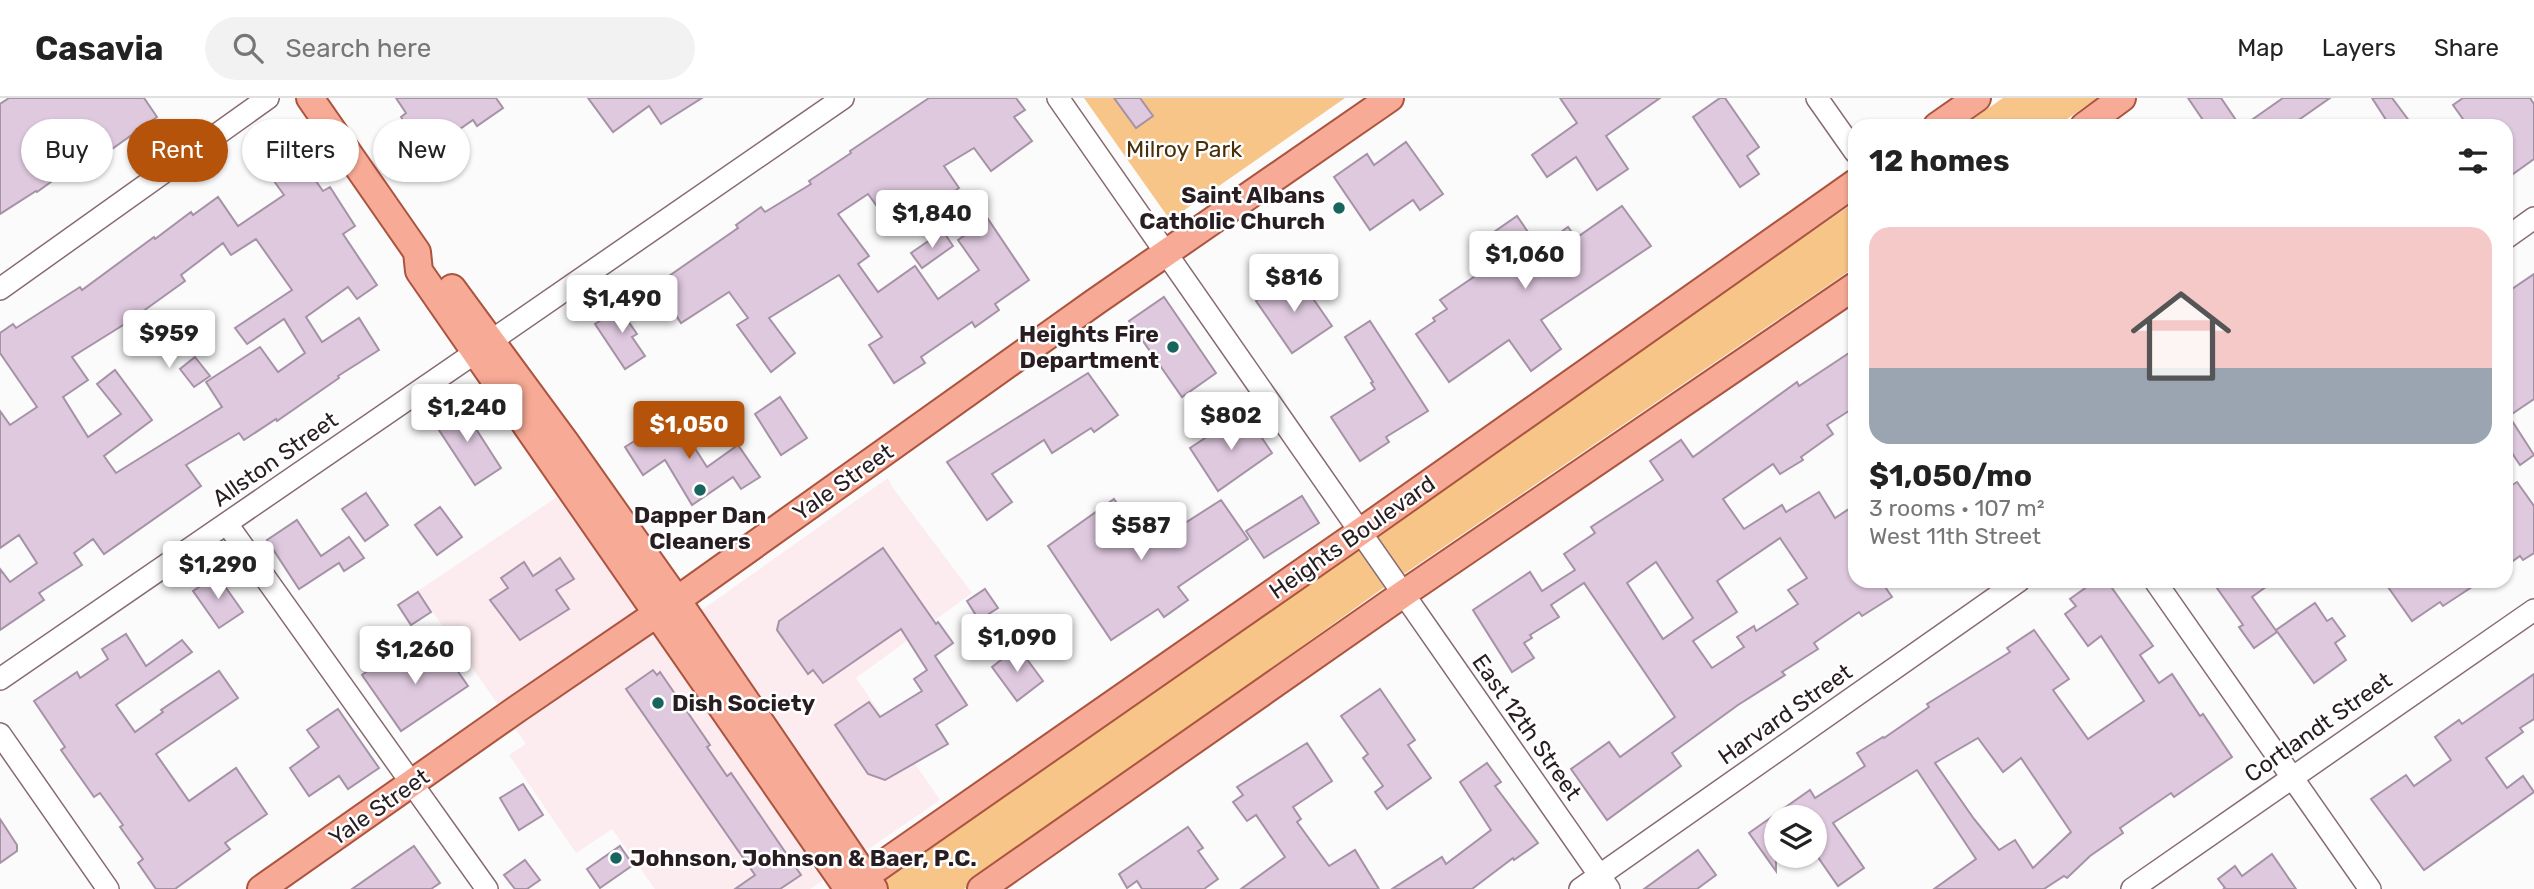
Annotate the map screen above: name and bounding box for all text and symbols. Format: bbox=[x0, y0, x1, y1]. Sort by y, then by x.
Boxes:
search box bbox=[205, 17, 695, 80]
text: Casavia bbox=[35, 29, 163, 68]
icon: search bbox=[229, 29, 267, 67]
text: Search here bbox=[285, 33, 431, 64]
text: Map bbox=[2237, 34, 2284, 62]
text: Layers bbox=[2322, 34, 2396, 62]
text: Share bbox=[2434, 34, 2499, 62]
chip: Buy bbox=[21, 119, 113, 182]
chip: Rent bbox=[127, 119, 228, 182]
chip: Filters bbox=[242, 119, 359, 182]
chip: New bbox=[373, 119, 470, 182]
park label: Milroy Park bbox=[1126, 135, 1242, 163]
icon: filters bbox=[2454, 142, 2492, 180]
text: 12 homes bbox=[1869, 143, 2010, 179]
place label: Saint Albans Catholic Church bbox=[1139, 181, 1325, 235]
pin: $1,840 bbox=[875, 190, 989, 250]
text: $1,840 bbox=[892, 199, 972, 227]
marker: Saint Albans Catholic Church bbox=[1331, 200, 1347, 216]
pin: $1,060 bbox=[1468, 232, 1582, 291]
text: $1,060 bbox=[1485, 240, 1565, 268]
pin: $816 bbox=[1253, 254, 1335, 314]
text: $816 bbox=[1265, 263, 1323, 291]
icon: home bbox=[2118, 273, 2244, 399]
pin: $1,490 bbox=[565, 275, 679, 335]
text: $1,490 bbox=[582, 284, 662, 312]
pin: $959 bbox=[128, 310, 210, 370]
text: $959 bbox=[139, 319, 199, 347]
place label: Heights Fire Department bbox=[1019, 320, 1159, 374]
marker: Heights Fire Department bbox=[1165, 339, 1181, 355]
pin: $1,240 bbox=[410, 384, 524, 444]
pin: $802 bbox=[1190, 392, 1272, 452]
text: $1,240 bbox=[427, 393, 507, 421]
text: $802 bbox=[1200, 401, 1262, 429]
pin: $1,050 bbox=[632, 402, 746, 461]
street label: Allston Street bbox=[207, 405, 343, 513]
text: $1,050 bbox=[649, 410, 729, 438]
street label: Yale Street bbox=[787, 437, 899, 527]
text: $1,050/mo bbox=[1869, 458, 2032, 494]
street label: Heights Boulevard bbox=[1264, 469, 1440, 605]
marker: Dapper Dan Cleaners bbox=[692, 482, 708, 498]
text: 3 rooms · 107 m² bbox=[1869, 494, 2045, 522]
place label: Dapper Dan Cleaners bbox=[634, 501, 766, 555]
pin: $587 bbox=[1100, 503, 1182, 562]
text: $587 bbox=[1112, 511, 1170, 539]
text: West 11th Street bbox=[1869, 522, 2041, 550]
pin: $1,290 bbox=[161, 542, 275, 601]
text: $1,290 bbox=[179, 550, 257, 578]
pin: $1,090 bbox=[960, 614, 1074, 674]
text: $1,090 bbox=[977, 623, 1057, 651]
pin: $1,260 bbox=[358, 626, 472, 686]
text: $1,260 bbox=[376, 635, 454, 663]
street label: East 12th Street bbox=[1466, 649, 1588, 805]
street label: Harvard Street bbox=[1713, 657, 1857, 771]
street label: Cortlandt Street bbox=[2239, 666, 2397, 788]
place label: Dish Society bbox=[672, 689, 815, 717]
marker: Dish Society bbox=[650, 695, 666, 711]
street label: Yale Street bbox=[323, 762, 435, 852]
map controls bbox=[1764, 805, 1827, 868]
button: layers bbox=[1764, 805, 1827, 868]
place label: Johnson, Johnson & Baer, P.C. bbox=[630, 844, 977, 872]
marker: Johnson, Johnson & Baer, P.C. bbox=[608, 850, 624, 866]

